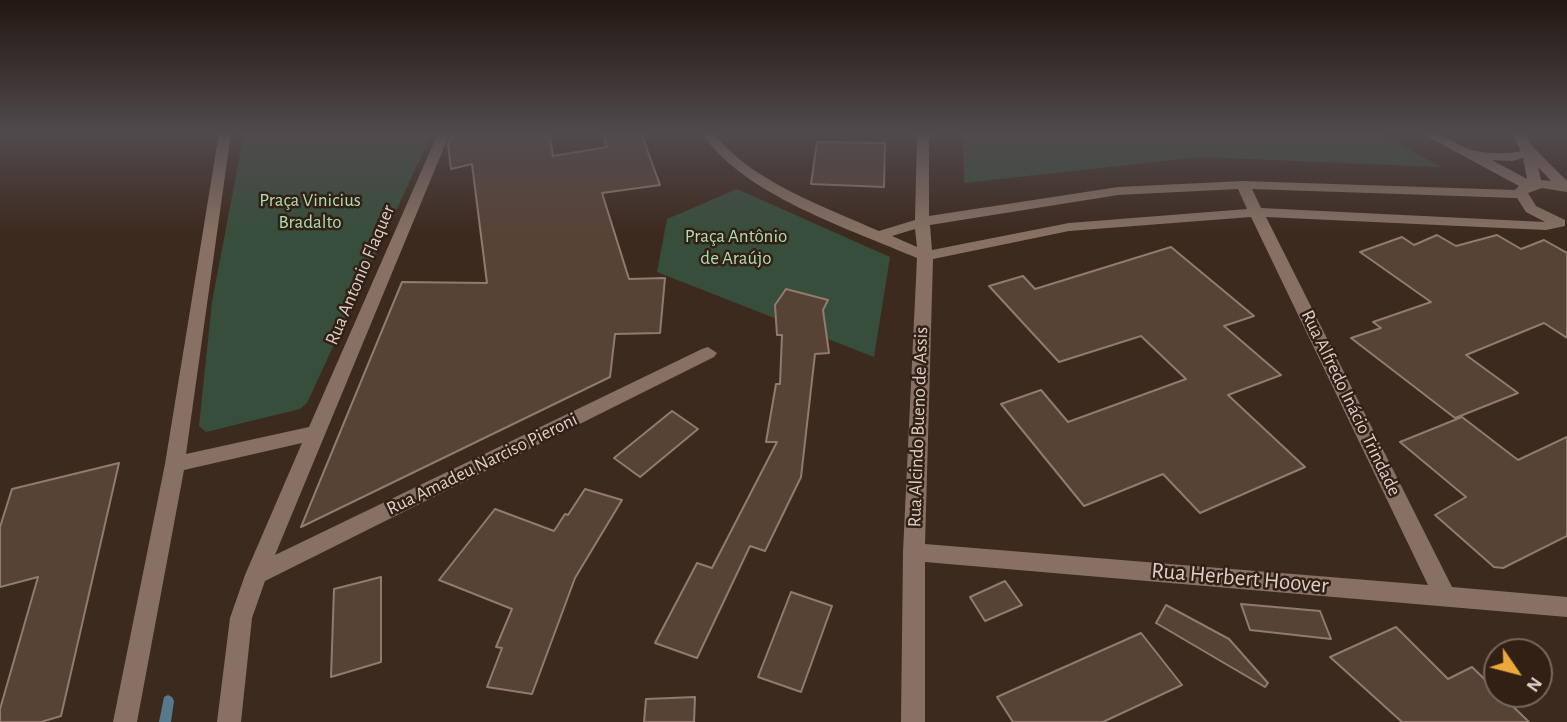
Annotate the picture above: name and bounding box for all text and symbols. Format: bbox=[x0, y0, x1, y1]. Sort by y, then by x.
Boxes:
park label: Praça Vinicius Bradalto bbox=[259, 189, 361, 233]
street label: Rua Antonio Flaquer bbox=[320, 201, 400, 349]
park label: Praça Antônio de Araújo bbox=[685, 225, 787, 269]
street label: Rua Alfredo Inácio Trindade bbox=[1296, 306, 1406, 500]
street label: Rua Alcindo Bueno de Assis bbox=[903, 326, 933, 528]
street label: Rua Amadeu Narciso Pieroni bbox=[383, 408, 581, 520]
street label: Rua Herbert Hoover bbox=[1150, 557, 1330, 599]
north arrow bbox=[1483, 638, 1553, 708]
text: N bbox=[1522, 673, 1546, 695]

